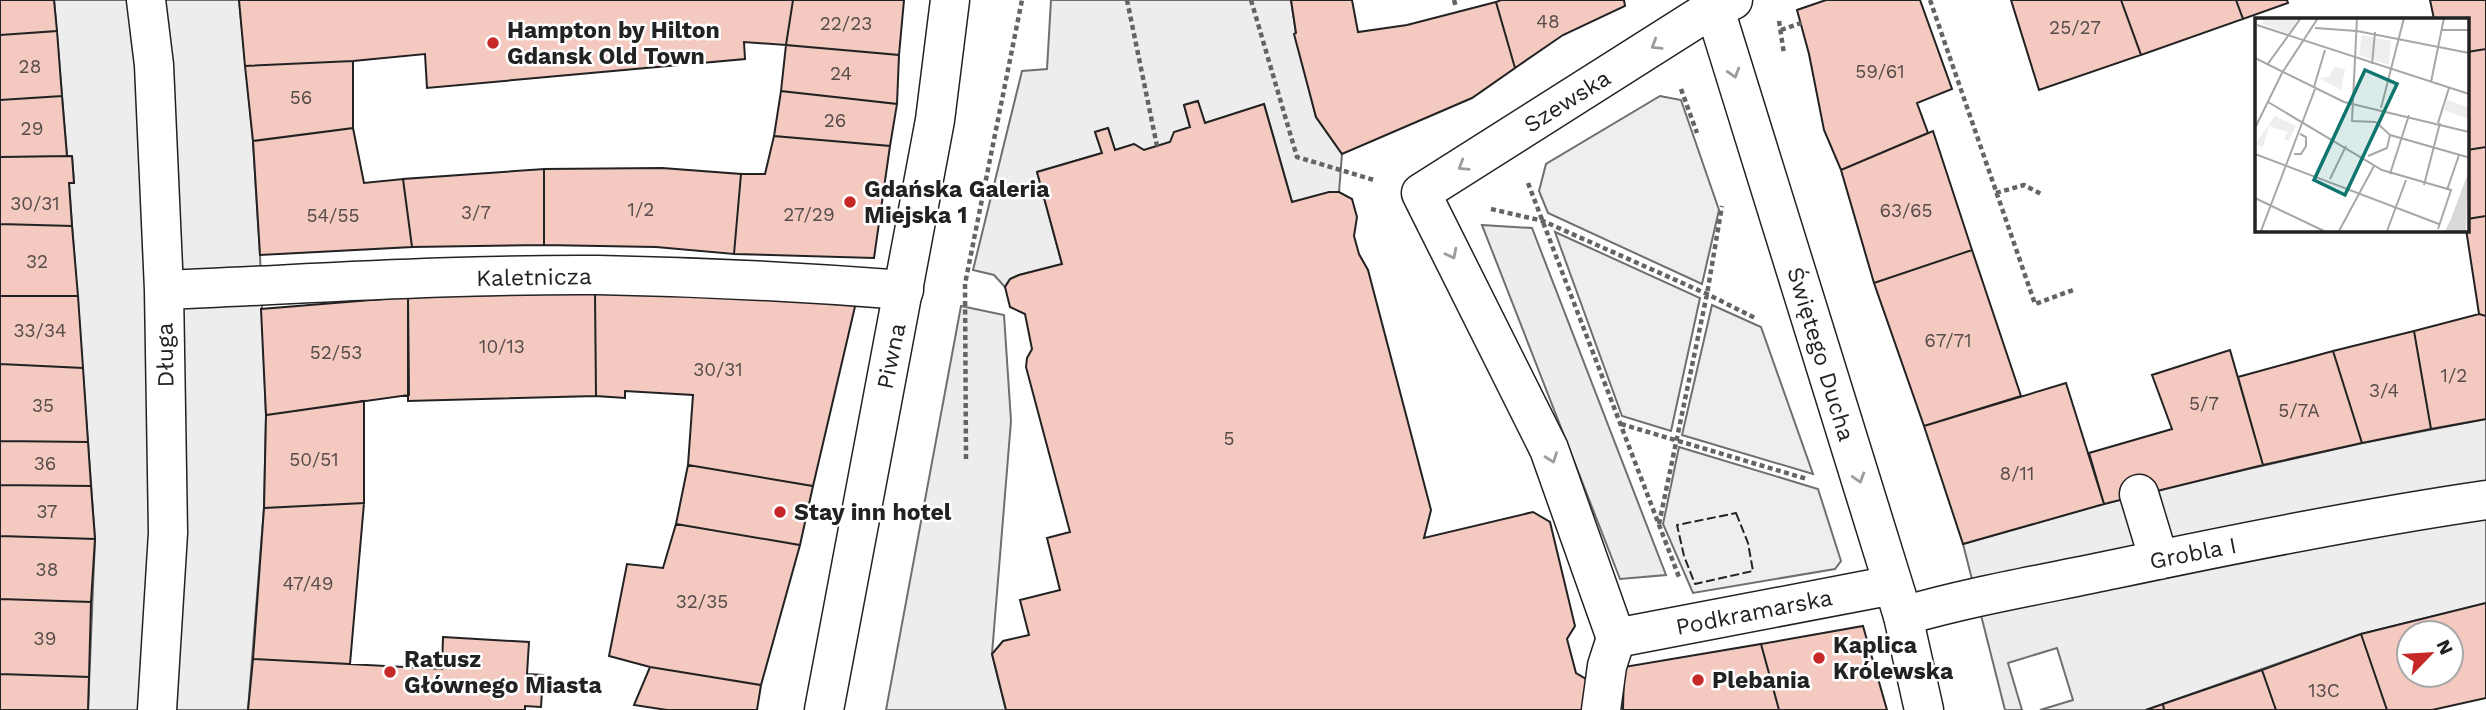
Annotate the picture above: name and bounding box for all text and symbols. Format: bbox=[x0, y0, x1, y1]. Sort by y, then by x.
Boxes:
house number: 48 bbox=[1536, 10, 1560, 33]
house number: 22/23 bbox=[820, 12, 872, 35]
house number: 25/27 bbox=[2049, 16, 2101, 39]
place label: Hampton by Hilton Gdansk Old Town bbox=[507, 17, 720, 70]
inset map bbox=[2255, 18, 2468, 231]
marker: Hampton by Hilton Gdansk Old Town bbox=[485, 35, 501, 51]
one-way arrow bbox=[1650, 36, 1663, 49]
house number: 28 bbox=[19, 55, 41, 78]
house number: 59/61 bbox=[1855, 60, 1905, 83]
house number: 24 bbox=[830, 62, 852, 85]
street label: Szewska bbox=[1519, 64, 1615, 138]
one-way arrow bbox=[1725, 67, 1740, 79]
house number: 56 bbox=[290, 86, 312, 109]
house number: 26 bbox=[824, 109, 846, 132]
house number: 29 bbox=[21, 117, 43, 140]
one-way arrow bbox=[1458, 158, 1471, 171]
place label: Gdańska Galeria Miejska 1 bbox=[864, 176, 1050, 229]
house number: 30/31 bbox=[10, 192, 60, 215]
marker: Gdańska Galeria Miejska 1 bbox=[842, 194, 858, 210]
house number: 1/2 bbox=[628, 198, 654, 221]
house number: 63/65 bbox=[1879, 199, 1933, 222]
house number: 3/7 bbox=[461, 201, 491, 224]
house number: 27/29 bbox=[783, 203, 835, 226]
house number: 54/55 bbox=[306, 204, 360, 227]
one-way arrow bbox=[1443, 247, 1457, 259]
house number: 32 bbox=[26, 250, 48, 273]
street label: Kaletnicza bbox=[476, 263, 592, 292]
street label: Świętego Ducha bbox=[1781, 263, 1861, 445]
house number: 33/34 bbox=[13, 319, 67, 342]
street label: Piwna bbox=[871, 321, 912, 392]
street label: Długa bbox=[151, 322, 180, 388]
house number: 67/71 bbox=[1924, 329, 1972, 352]
house number: 10/13 bbox=[479, 335, 525, 358]
house number: 52/53 bbox=[310, 341, 362, 364]
house number: 30/31 bbox=[693, 358, 743, 381]
house number: 1/2 bbox=[2441, 364, 2467, 387]
house number: 3/4 bbox=[2369, 379, 2399, 402]
house number: 5/7 bbox=[2189, 392, 2219, 415]
house number: 35 bbox=[32, 394, 54, 417]
house number: 5/7A bbox=[2278, 399, 2320, 422]
house number: 5 bbox=[1223, 427, 1235, 450]
house number: 50/51 bbox=[289, 448, 339, 471]
house number: 36 bbox=[34, 452, 56, 475]
one-way arrow bbox=[1544, 452, 1558, 464]
house number: 8/11 bbox=[2000, 462, 2034, 485]
one-way arrow bbox=[1851, 471, 1866, 483]
place label: Stay inn hotel bbox=[794, 499, 952, 526]
house number: 37 bbox=[37, 500, 57, 523]
marker: Stay inn hotel bbox=[772, 504, 788, 520]
street label: Grobla I bbox=[2147, 532, 2239, 575]
house number: 38 bbox=[36, 558, 58, 581]
house number: 47/49 bbox=[282, 572, 334, 595]
street label: Podkramarska bbox=[1674, 584, 1835, 641]
house number: 32/35 bbox=[676, 590, 728, 613]
north arrow bbox=[2395, 619, 2465, 689]
house number: 39 bbox=[34, 627, 56, 650]
place label: Kaplica Królewska bbox=[1833, 632, 1954, 685]
text: N bbox=[2432, 636, 2458, 658]
place label: Ratusz Głównego Miasta bbox=[404, 646, 602, 699]
marker: Kaplica Królewska bbox=[1811, 650, 1827, 666]
marker: Ratusz Głównego Miasta bbox=[382, 664, 398, 680]
place label: Plebania bbox=[1712, 667, 1811, 694]
marker: Plebania bbox=[1690, 672, 1706, 688]
house number: 13C bbox=[2308, 679, 2340, 702]

